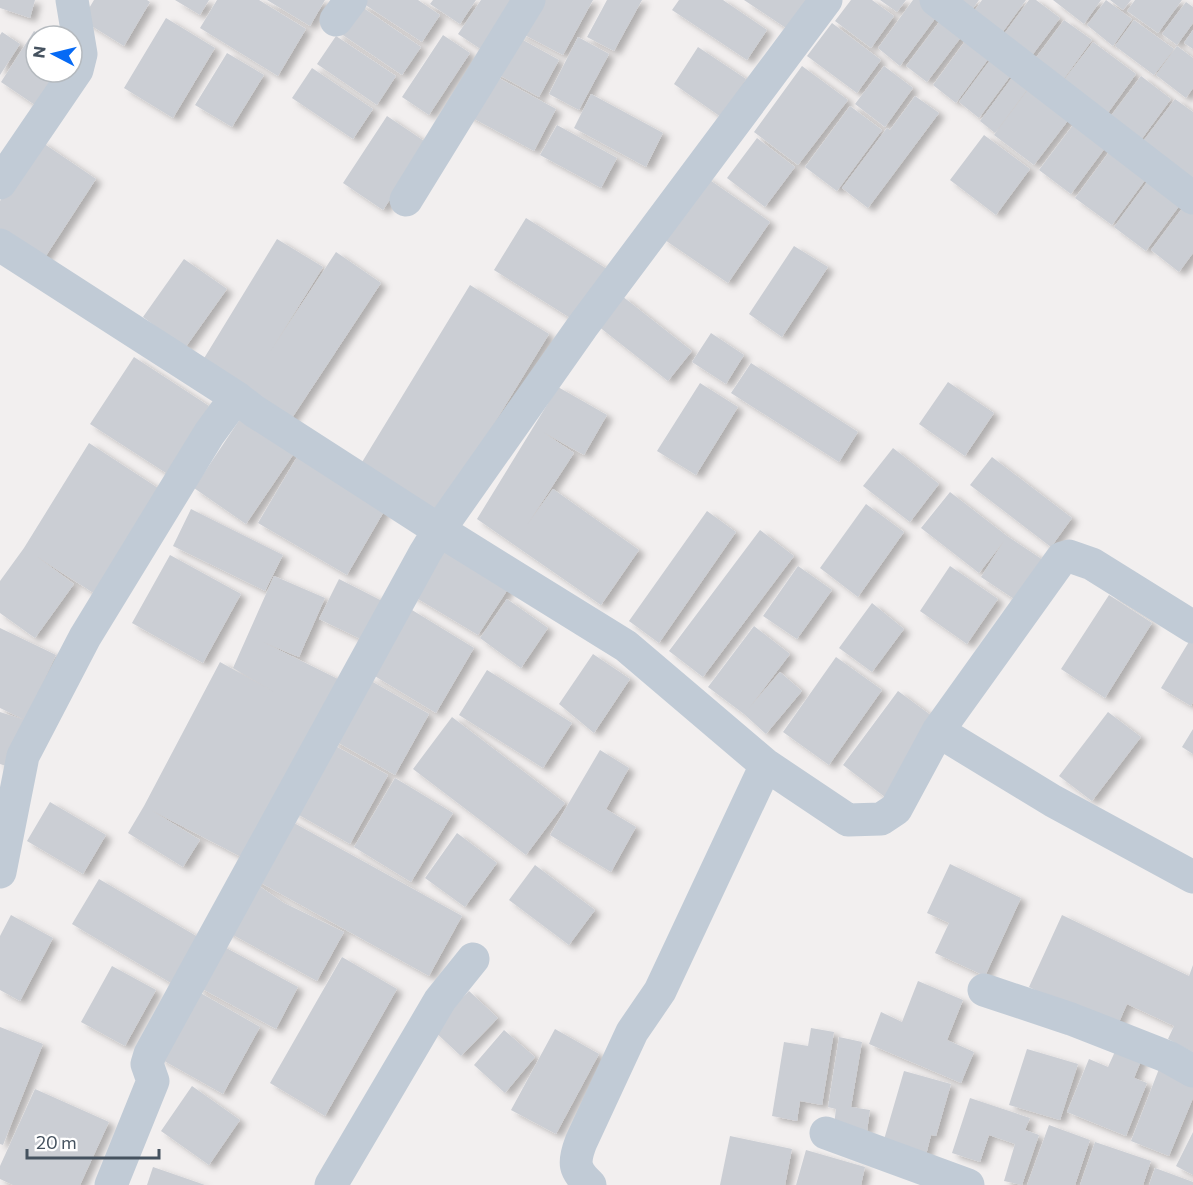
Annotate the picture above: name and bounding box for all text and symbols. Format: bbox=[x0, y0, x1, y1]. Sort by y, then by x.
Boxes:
north arrow bbox=[24, 24, 84, 84]
text: N bbox=[28, 45, 49, 59]
scale bar bbox=[27, 1122, 159, 1160]
text: 20 m bbox=[36, 1131, 77, 1153]

